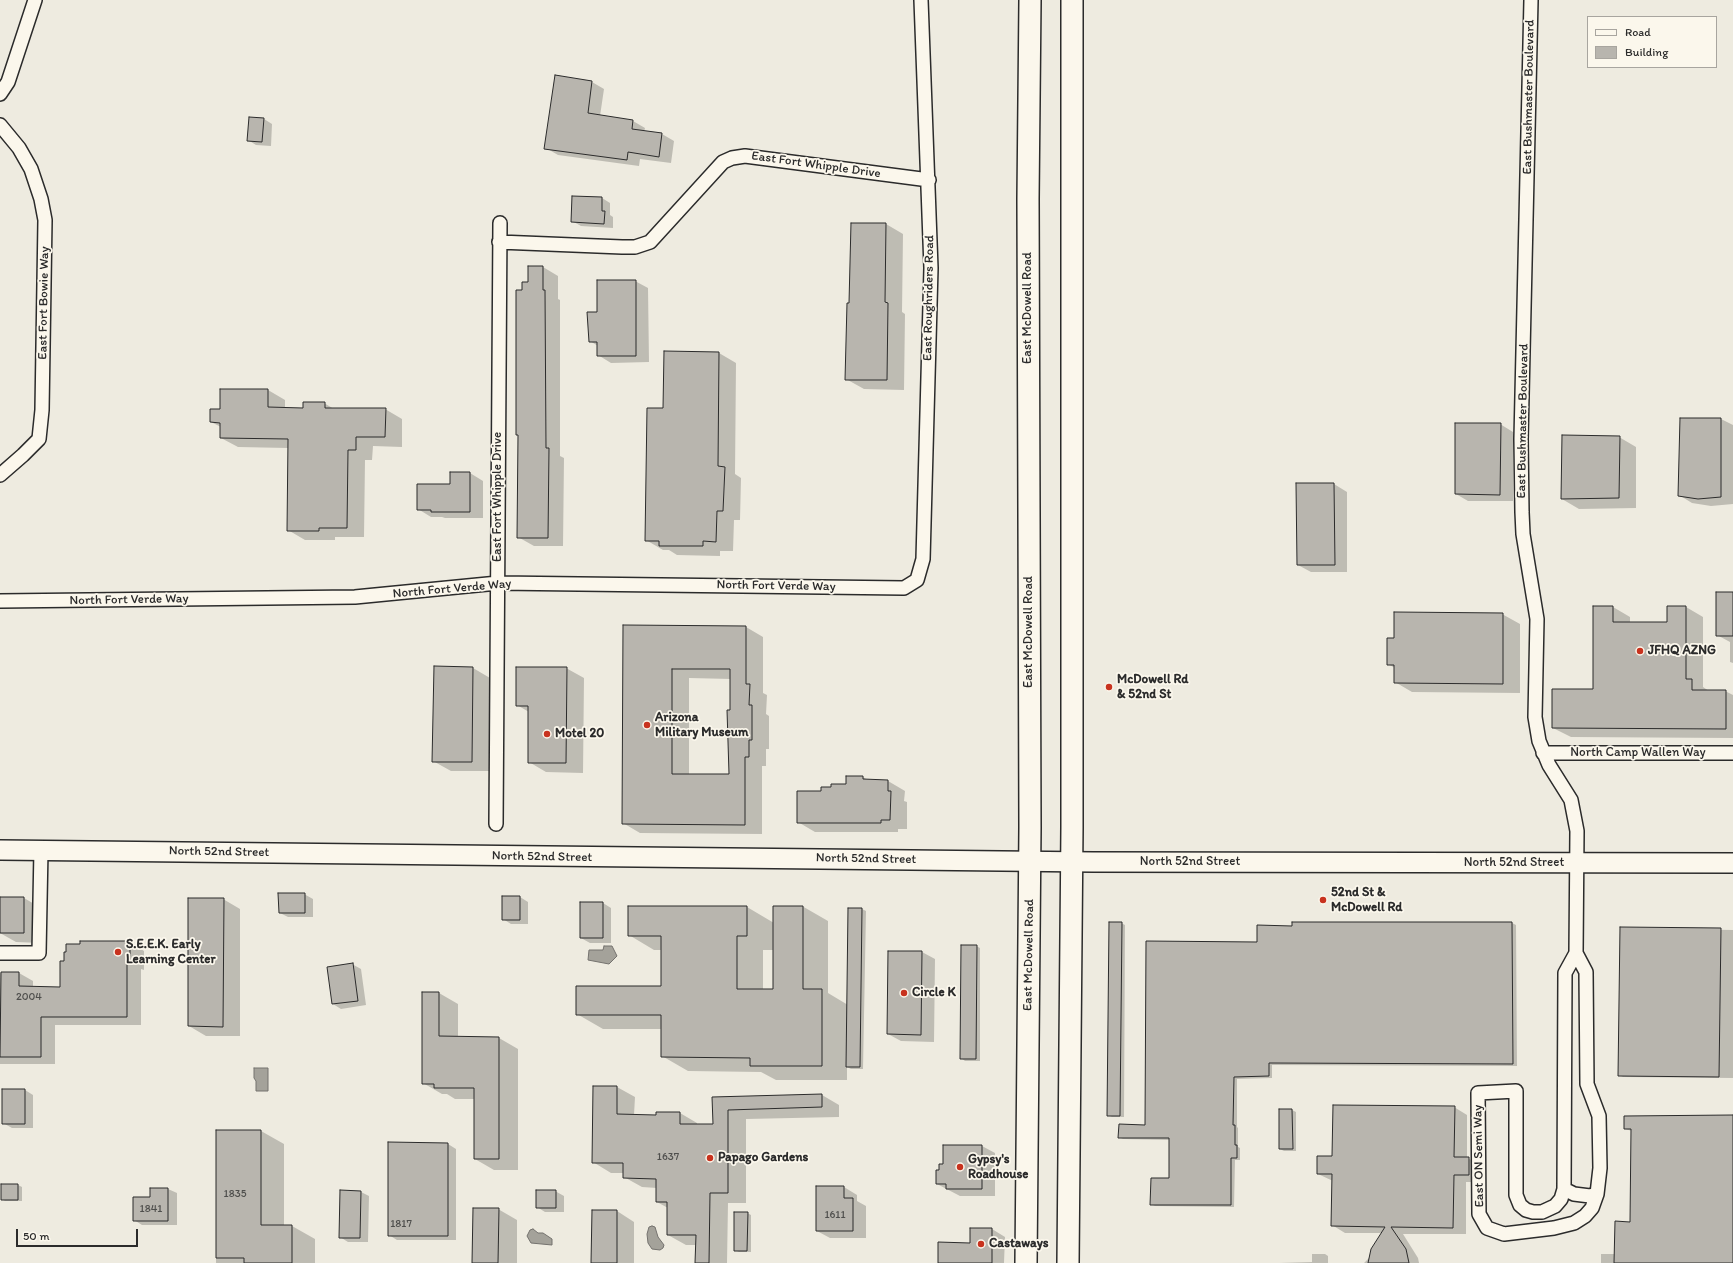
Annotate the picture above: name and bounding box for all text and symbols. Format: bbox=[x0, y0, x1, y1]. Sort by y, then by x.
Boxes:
legend bbox=[1587, 16, 1717, 68]
street label: East Bushmaster Boulevard bbox=[1520, 19, 1538, 175]
text: Road bbox=[1625, 25, 1651, 39]
text: Building bbox=[1625, 45, 1668, 59]
street label: East Fort Whipple Drive bbox=[750, 148, 882, 182]
street label: East Roughriders Road bbox=[920, 235, 938, 361]
street label: East Fort Bowie Way bbox=[35, 246, 53, 360]
street label: East McDowell Road bbox=[1020, 252, 1036, 364]
street label: East Bushmaster Boulevard bbox=[1514, 343, 1532, 499]
street label: East Fort Whipple Drive bbox=[490, 432, 506, 562]
street label: North Fort Verde Way bbox=[392, 576, 512, 602]
street label: East McDowell Road bbox=[1021, 576, 1037, 688]
street label: North Fort Verde Way bbox=[716, 577, 836, 595]
street label: North Fort Verde Way bbox=[69, 591, 189, 609]
place label: JFHQ AZNG bbox=[1648, 643, 1716, 659]
marker: JFHQ AZNG bbox=[1635, 646, 1645, 656]
place label: McDowell Rd & 52nd St bbox=[1117, 672, 1188, 703]
marker: McDowell Rd & 52nd St bbox=[1104, 682, 1114, 692]
place label: Arizona Military Museum bbox=[655, 710, 748, 741]
marker: Arizona Military Museum bbox=[642, 720, 652, 730]
place label: Motel 20 bbox=[555, 726, 604, 742]
marker: Motel 20 bbox=[542, 729, 552, 739]
street label: North Camp Wallen Way bbox=[1570, 745, 1706, 761]
street label: North 52nd Street bbox=[169, 843, 269, 861]
street label: North 52nd Street bbox=[492, 848, 592, 866]
street label: North 52nd Street bbox=[816, 850, 916, 868]
street label: North 52nd Street bbox=[1140, 854, 1240, 870]
street label: North 52nd Street bbox=[1464, 855, 1564, 871]
place label: 52nd St & McDowell Rd bbox=[1331, 885, 1402, 916]
marker: 52nd St & McDowell Rd bbox=[1318, 895, 1328, 905]
street label: East McDowell Road bbox=[1020, 899, 1038, 1011]
place label: S.E.E.K. Early Learning Center bbox=[126, 937, 216, 968]
marker: S.E.E.K. Early Learning Center bbox=[113, 947, 123, 957]
place label: Circle K bbox=[912, 985, 956, 1001]
marker: Circle K bbox=[899, 988, 909, 998]
house number: 2004 bbox=[16, 990, 42, 1004]
street label: East ON Semi Way bbox=[1470, 1105, 1488, 1207]
house number: 1637 bbox=[657, 1150, 679, 1164]
place label: Papago Gardens bbox=[718, 1150, 808, 1166]
place label: Gypsy's Roadhouse bbox=[968, 1152, 1028, 1183]
marker: Papago Gardens bbox=[705, 1153, 715, 1163]
marker: Gypsy's Roadhouse bbox=[955, 1162, 965, 1172]
house number: 1835 bbox=[224, 1187, 246, 1201]
house number: 1841 bbox=[140, 1202, 162, 1216]
house number: 1611 bbox=[824, 1208, 846, 1222]
house number: 1817 bbox=[390, 1217, 412, 1231]
scale bar bbox=[18, 1221, 140, 1247]
text: 50 m bbox=[23, 1229, 49, 1243]
place label: Castaways bbox=[989, 1236, 1049, 1252]
marker: Castaways bbox=[976, 1239, 986, 1249]

